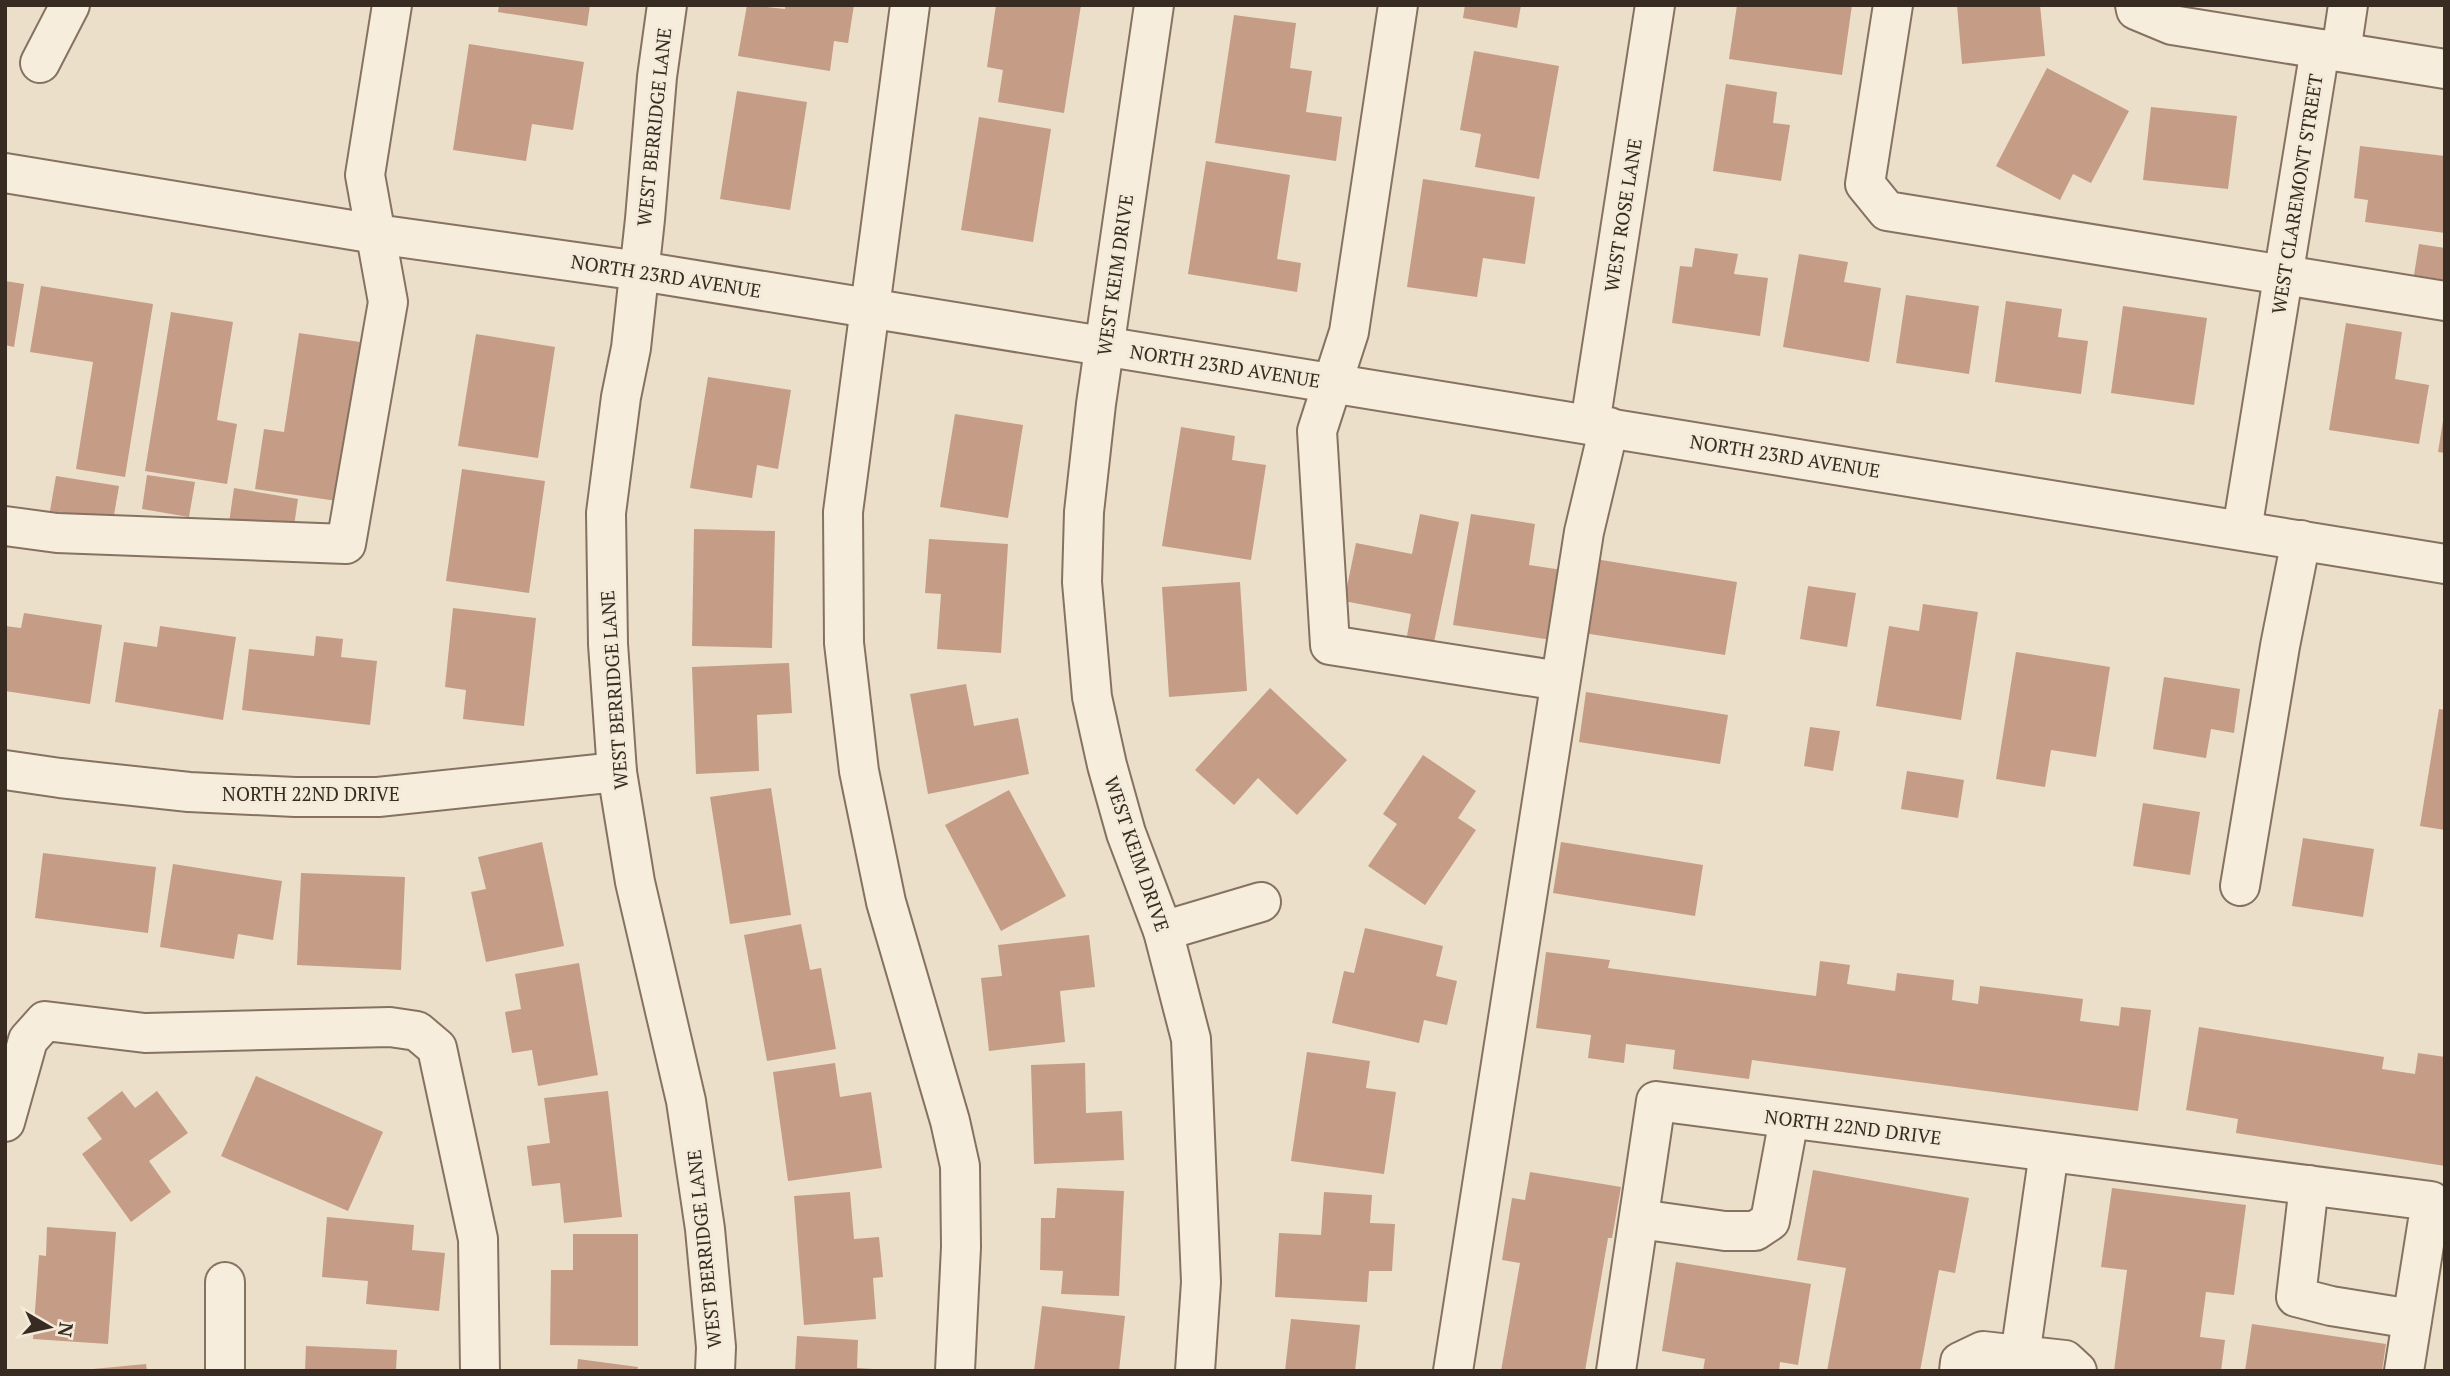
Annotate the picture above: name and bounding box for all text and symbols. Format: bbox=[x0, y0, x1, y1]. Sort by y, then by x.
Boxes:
street label: WEST BERRIDGE LANE bbox=[631, 26, 676, 227]
street label: WEST CLAREMONT STREET bbox=[2265, 72, 2328, 316]
street label: WEST ROSE LANE bbox=[1598, 136, 1647, 294]
street label: WEST KEIM DRIVE bbox=[1091, 193, 1138, 357]
street label: NORTH 23RD AVENUE bbox=[569, 248, 763, 303]
street label: NORTH 23RD AVENUE bbox=[1128, 338, 1322, 393]
street label: NORTH 23RD AVENUE bbox=[1688, 428, 1882, 483]
street label: WEST BERRIDGE LANE bbox=[594, 590, 633, 790]
street label: WEST KEIM DRIVE bbox=[1099, 773, 1176, 935]
street label: NORTH 22ND DRIVE bbox=[222, 781, 400, 806]
street label: NORTH 22ND DRIVE bbox=[1763, 1103, 1943, 1150]
street label: WEST BERRIDGE LANE bbox=[681, 1149, 726, 1350]
north arrow bbox=[14, 1292, 84, 1362]
text: N bbox=[53, 1321, 80, 1339]

